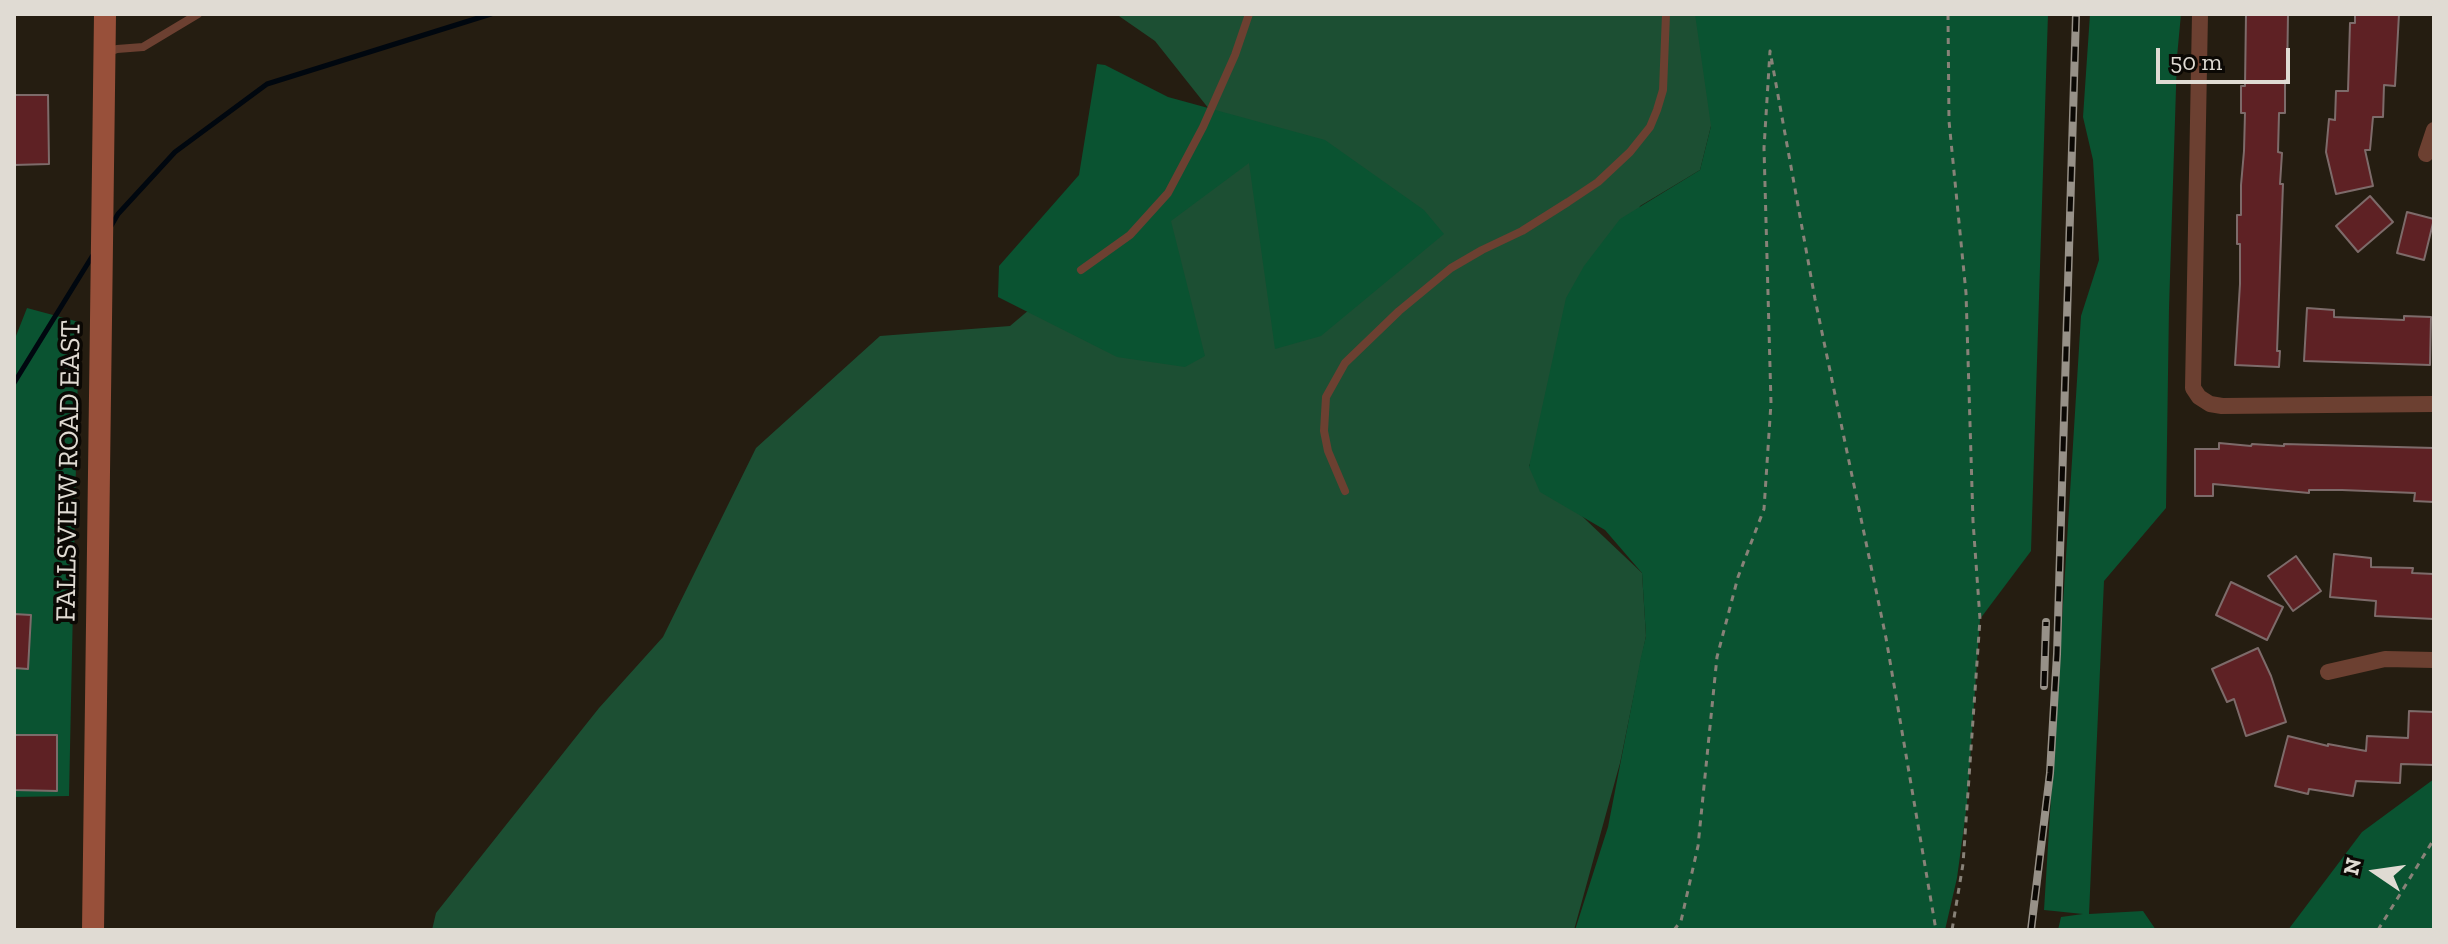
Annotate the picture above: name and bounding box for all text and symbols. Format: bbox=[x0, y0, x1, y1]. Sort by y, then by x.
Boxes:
scale bar bbox=[2160, 32, 2294, 82]
text: 50 m bbox=[2170, 47, 2222, 76]
street label: FALLSVIEW ROAD EAST bbox=[50, 320, 88, 622]
north arrow bbox=[2336, 832, 2416, 912]
text: N bbox=[2337, 855, 2367, 878]

